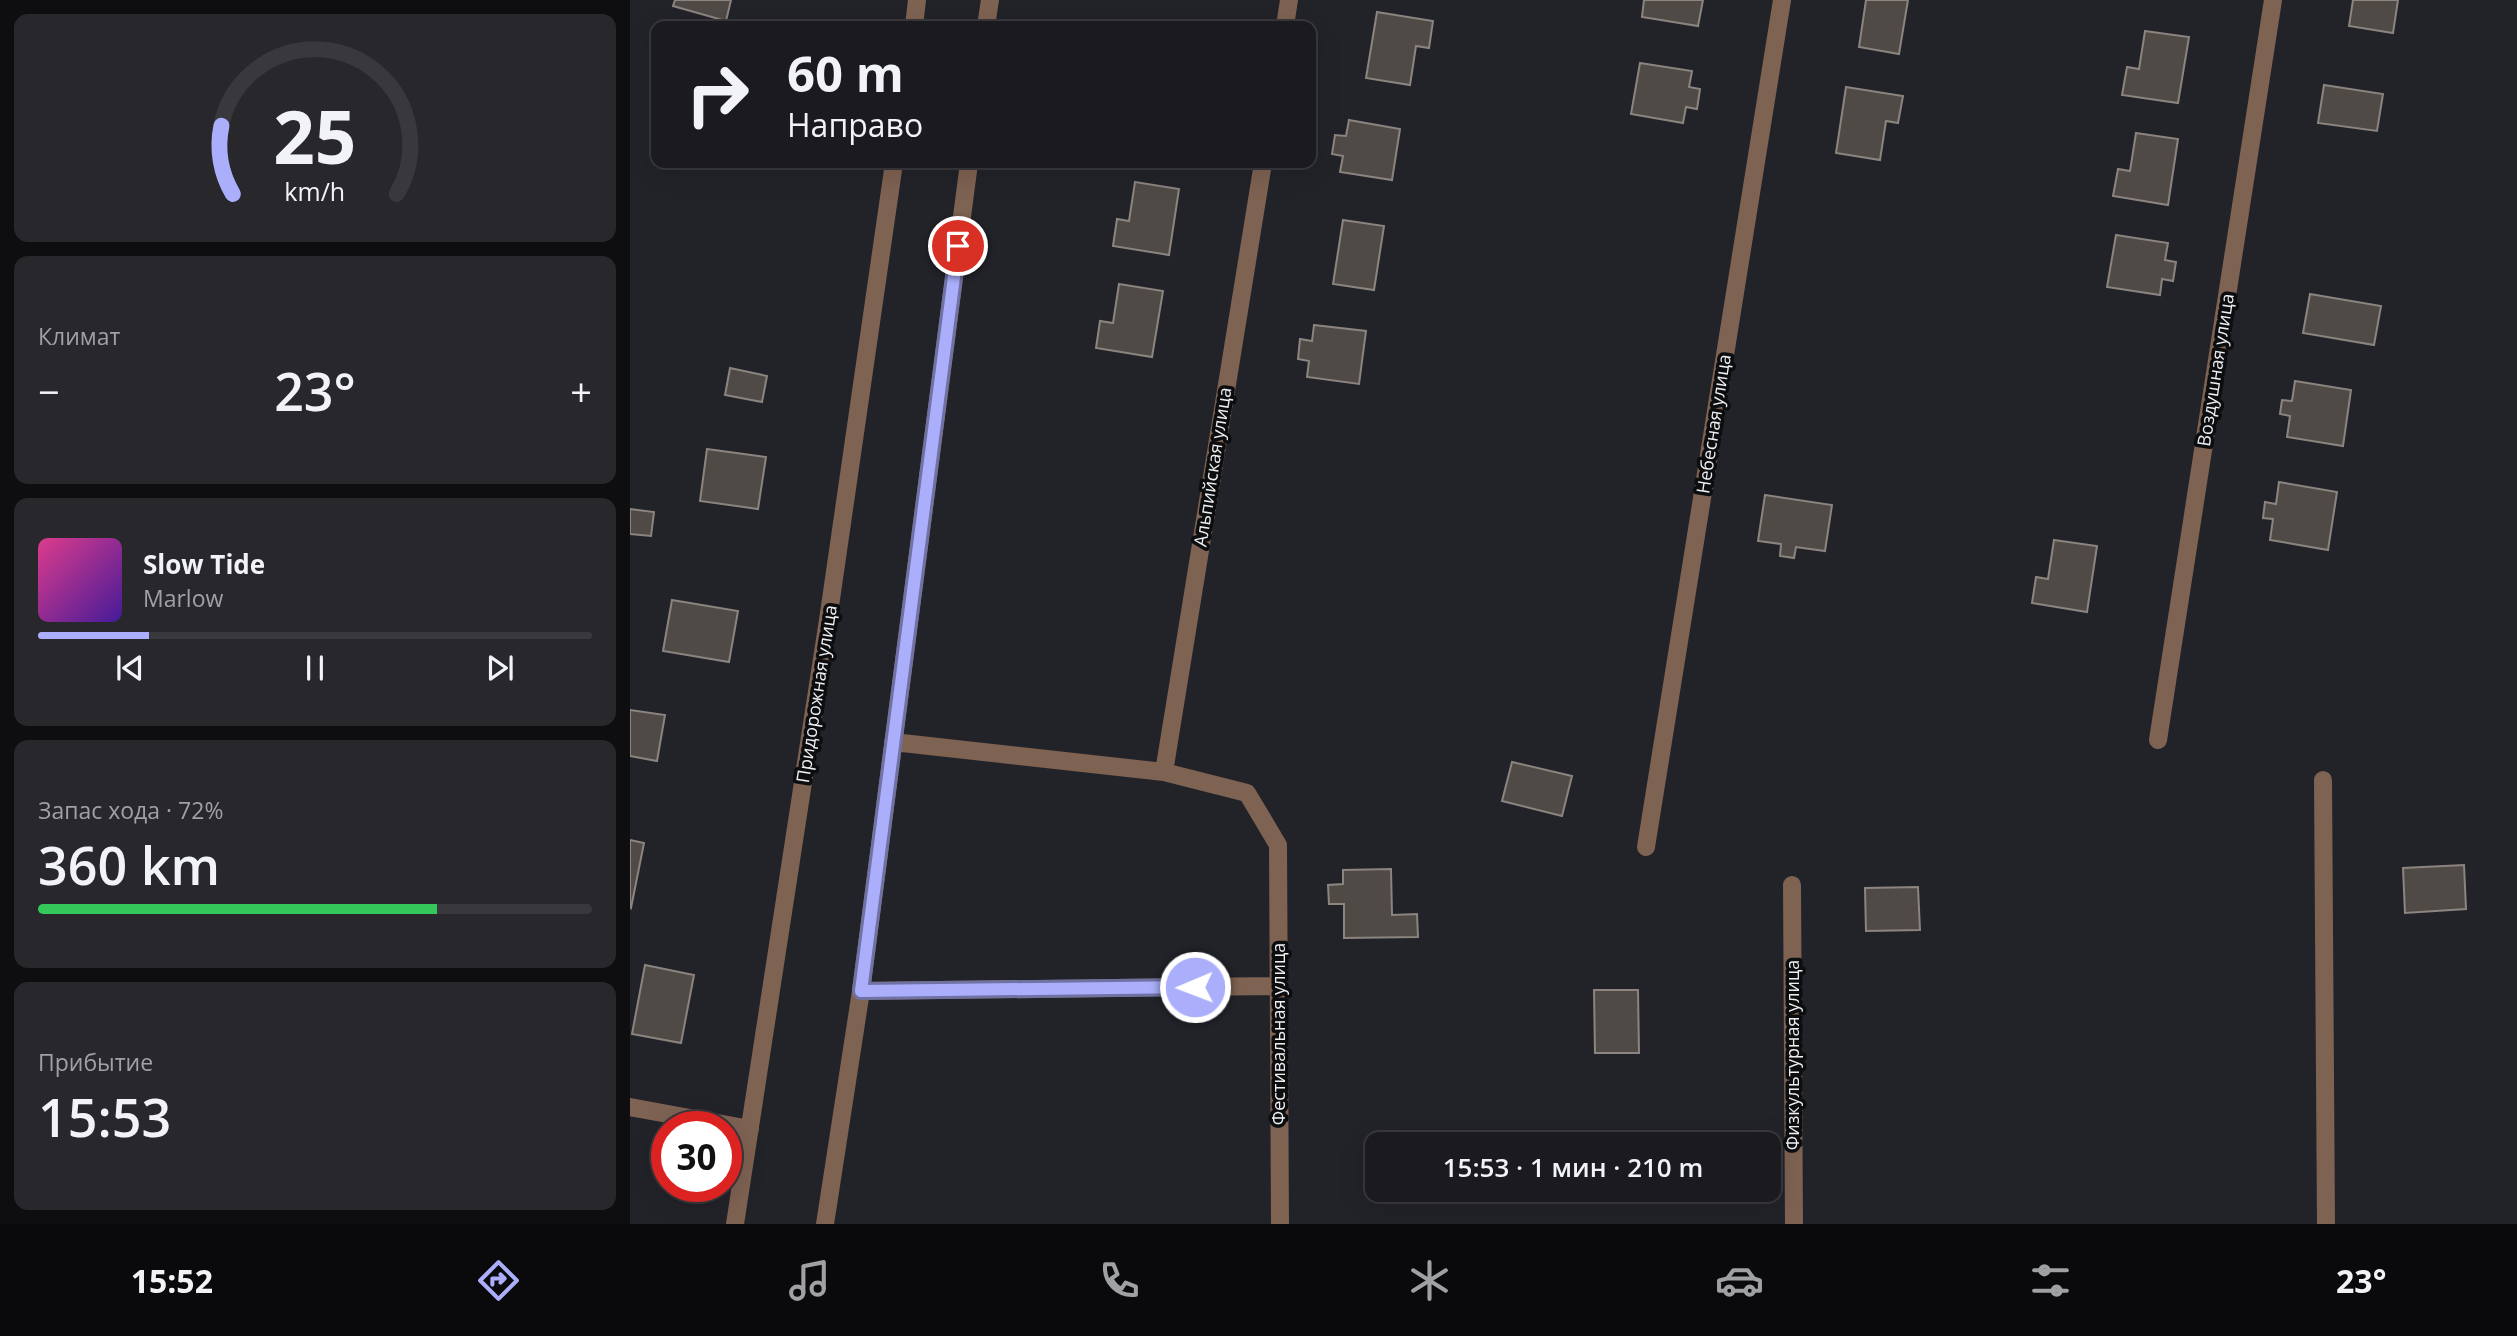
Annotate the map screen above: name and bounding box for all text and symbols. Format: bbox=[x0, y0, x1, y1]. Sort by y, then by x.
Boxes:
text: 60 m bbox=[787, 40, 904, 106]
icon: right bbox=[672, 49, 763, 140]
text: 25 bbox=[273, 86, 357, 185]
text: Направо bbox=[787, 103, 923, 146]
text: km/h bbox=[285, 174, 345, 208]
pin bbox=[928, 216, 988, 276]
icon: arrive bbox=[939, 227, 977, 265]
street label: Воздушная улица bbox=[2191, 292, 2239, 448]
text: Климат bbox=[38, 320, 120, 352]
street label: Небесная улица bbox=[1690, 352, 1736, 495]
text: 23° bbox=[274, 355, 356, 426]
text: − bbox=[38, 365, 60, 417]
text: + bbox=[570, 365, 592, 417]
street label: Альпийская улица bbox=[1188, 385, 1236, 548]
text: Slow Tide bbox=[143, 546, 265, 582]
text: Marlow bbox=[143, 582, 223, 614]
street label: Придорожная улица bbox=[790, 603, 842, 785]
icon: previous bbox=[111, 649, 149, 687]
icon: pause bbox=[296, 649, 334, 687]
icon: next bbox=[481, 649, 519, 687]
text: Запас хода · 72% bbox=[38, 794, 223, 826]
text: 360 km bbox=[38, 829, 220, 900]
street label: Фестивальная улица bbox=[1266, 943, 1290, 1125]
position arrow bbox=[1158, 950, 1232, 1024]
street label: Физкультурная улица bbox=[1780, 960, 1804, 1150]
text: Прибытие bbox=[38, 1046, 153, 1078]
text: 15:53 bbox=[38, 1081, 171, 1152]
speed limit sign: 30 bbox=[651, 1111, 742, 1202]
text: 15:53 · 1 мин · 210 m bbox=[1443, 1149, 1703, 1185]
icon: directions bbox=[474, 1256, 523, 1305]
icon: music bbox=[785, 1256, 834, 1305]
icon: phone bbox=[1095, 1256, 1144, 1305]
icon: climate bbox=[1405, 1256, 1454, 1305]
icon: car bbox=[1715, 1256, 1764, 1305]
icon: filters bbox=[2026, 1256, 2075, 1305]
text: 15:52 bbox=[131, 1259, 213, 1302]
text: 23° bbox=[2336, 1259, 2386, 1302]

